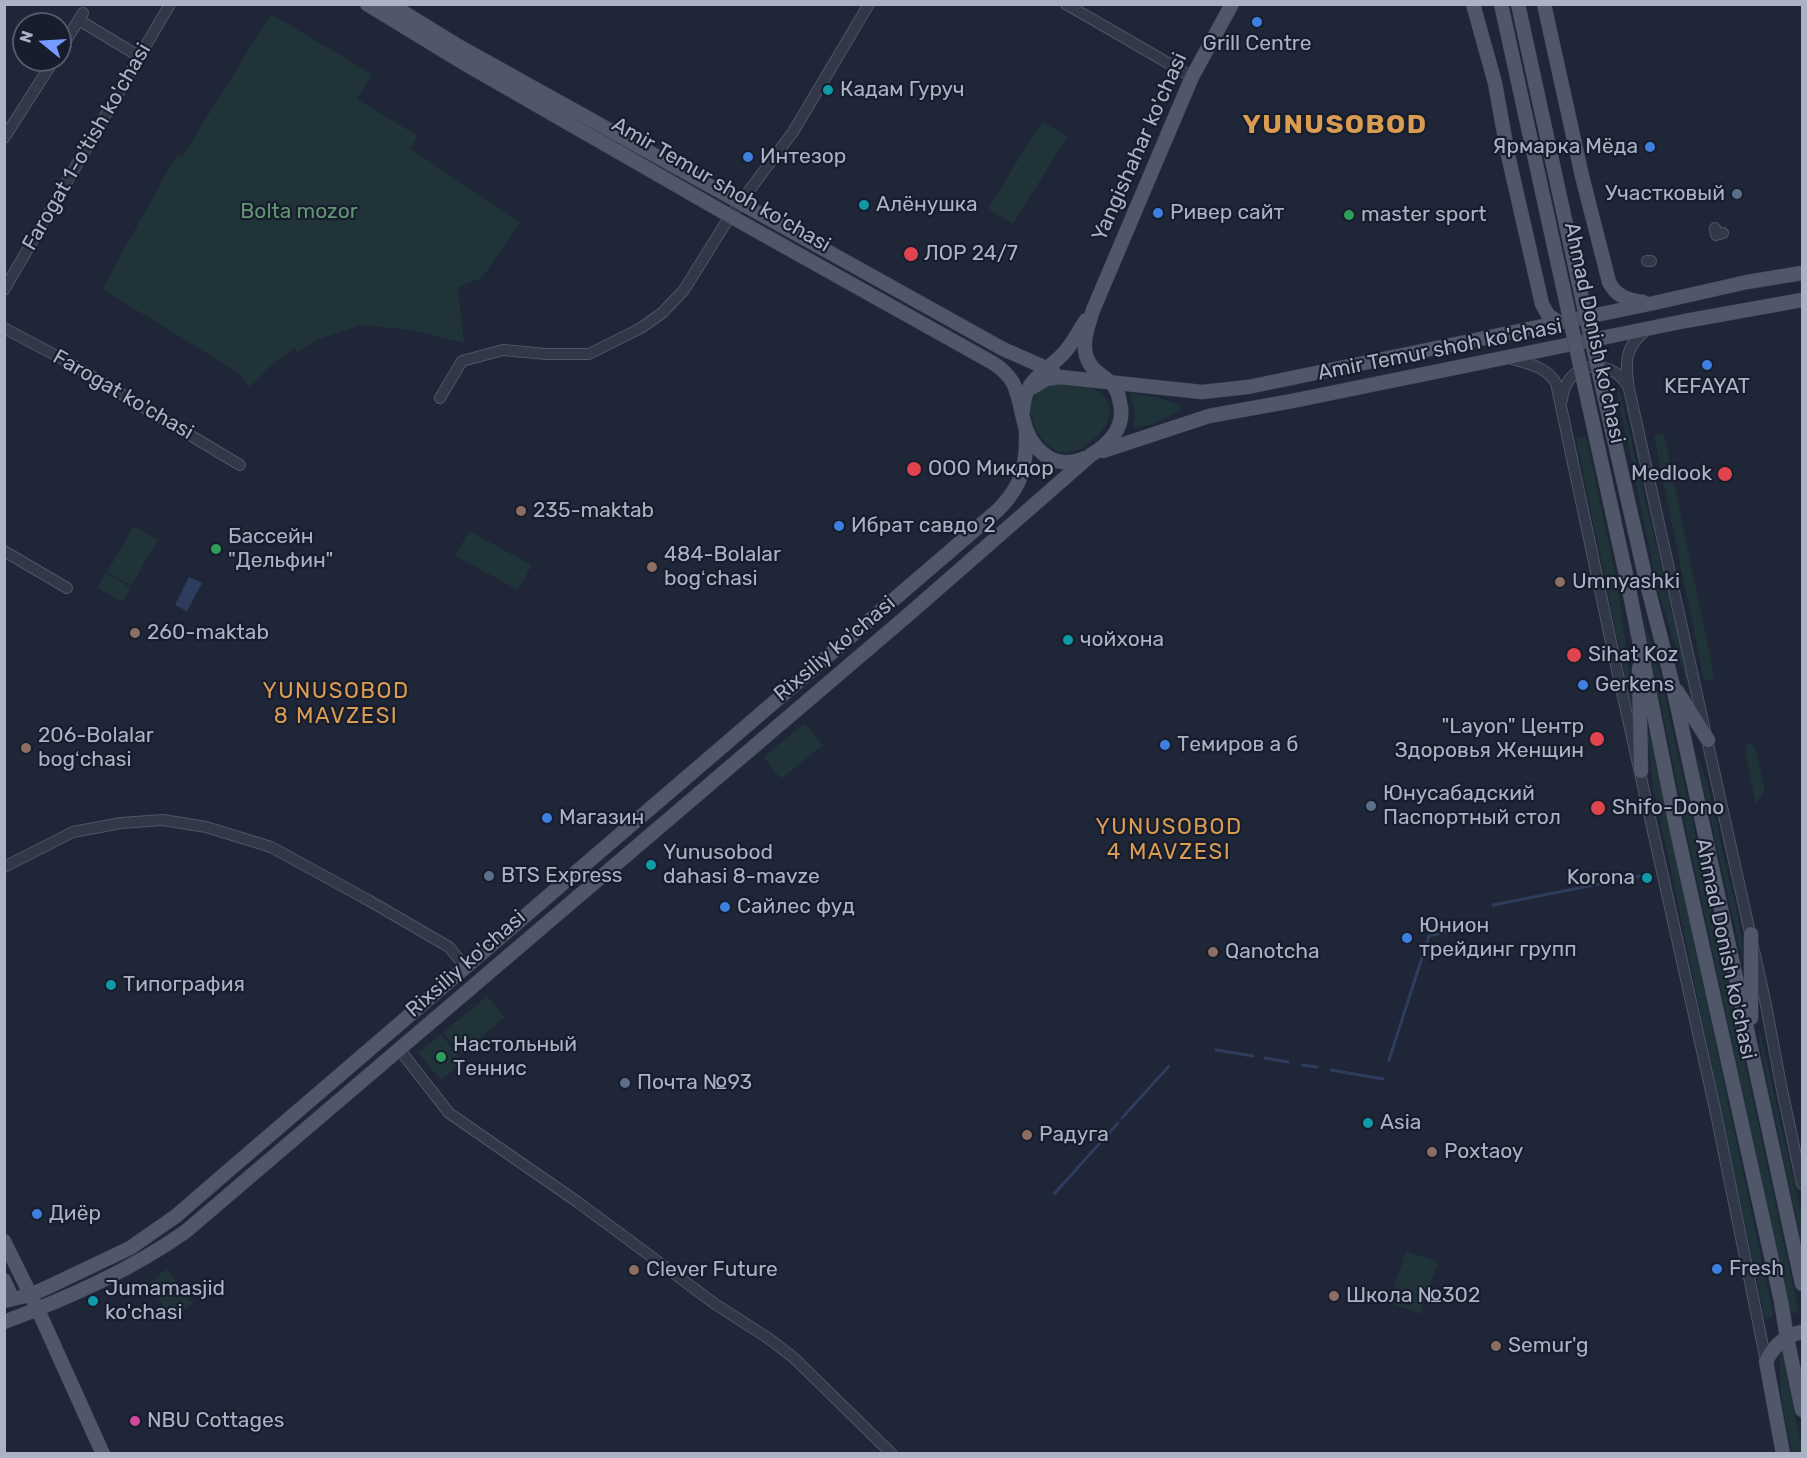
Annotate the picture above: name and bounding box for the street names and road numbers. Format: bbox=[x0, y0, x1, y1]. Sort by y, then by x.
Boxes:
street label: Farogat 1-o'tish ko'chasi bbox=[17, 39, 157, 255]
street label: Yangishahar ko'chasi bbox=[1087, 49, 1193, 245]
street label: Amir Temur shoh ko'chasi bbox=[607, 112, 835, 258]
street label: Ahmad Donish ko'chasi bbox=[1558, 220, 1630, 446]
street label: Amir Temur shoh ko'chasi bbox=[1316, 314, 1564, 386]
street label: Farogat ko'chasi bbox=[48, 345, 198, 445]
street label: Rixsiliy ko'chasi bbox=[769, 591, 901, 707]
street label: Ahmad Donish ko'chasi bbox=[1689, 836, 1761, 1062]
street label: Rixsiliy ko'chasi bbox=[401, 905, 531, 1023]

